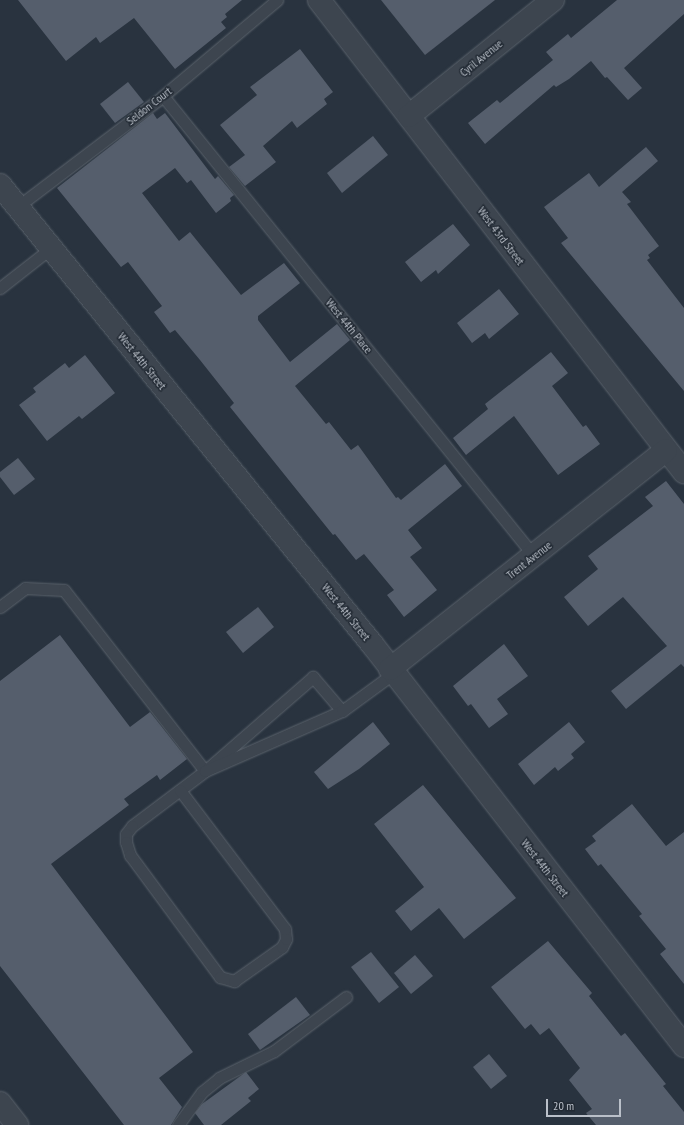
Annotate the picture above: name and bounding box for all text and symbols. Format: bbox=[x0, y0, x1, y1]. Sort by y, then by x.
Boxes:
street label: Cyril Avenue bbox=[457, 36, 505, 80]
street label: Seldon Court bbox=[123, 84, 175, 128]
street label: West 43rd Street bbox=[474, 204, 528, 268]
street label: West 44th Place bbox=[322, 296, 376, 356]
street label: West 44th Street bbox=[115, 330, 169, 392]
street label: Trent Avenue bbox=[503, 538, 555, 582]
street label: West 44th Street bbox=[319, 581, 373, 643]
street label: West 44th Street bbox=[518, 836, 572, 900]
scale bar bbox=[548, 1091, 623, 1117]
text: 20 m bbox=[553, 1098, 574, 1113]

